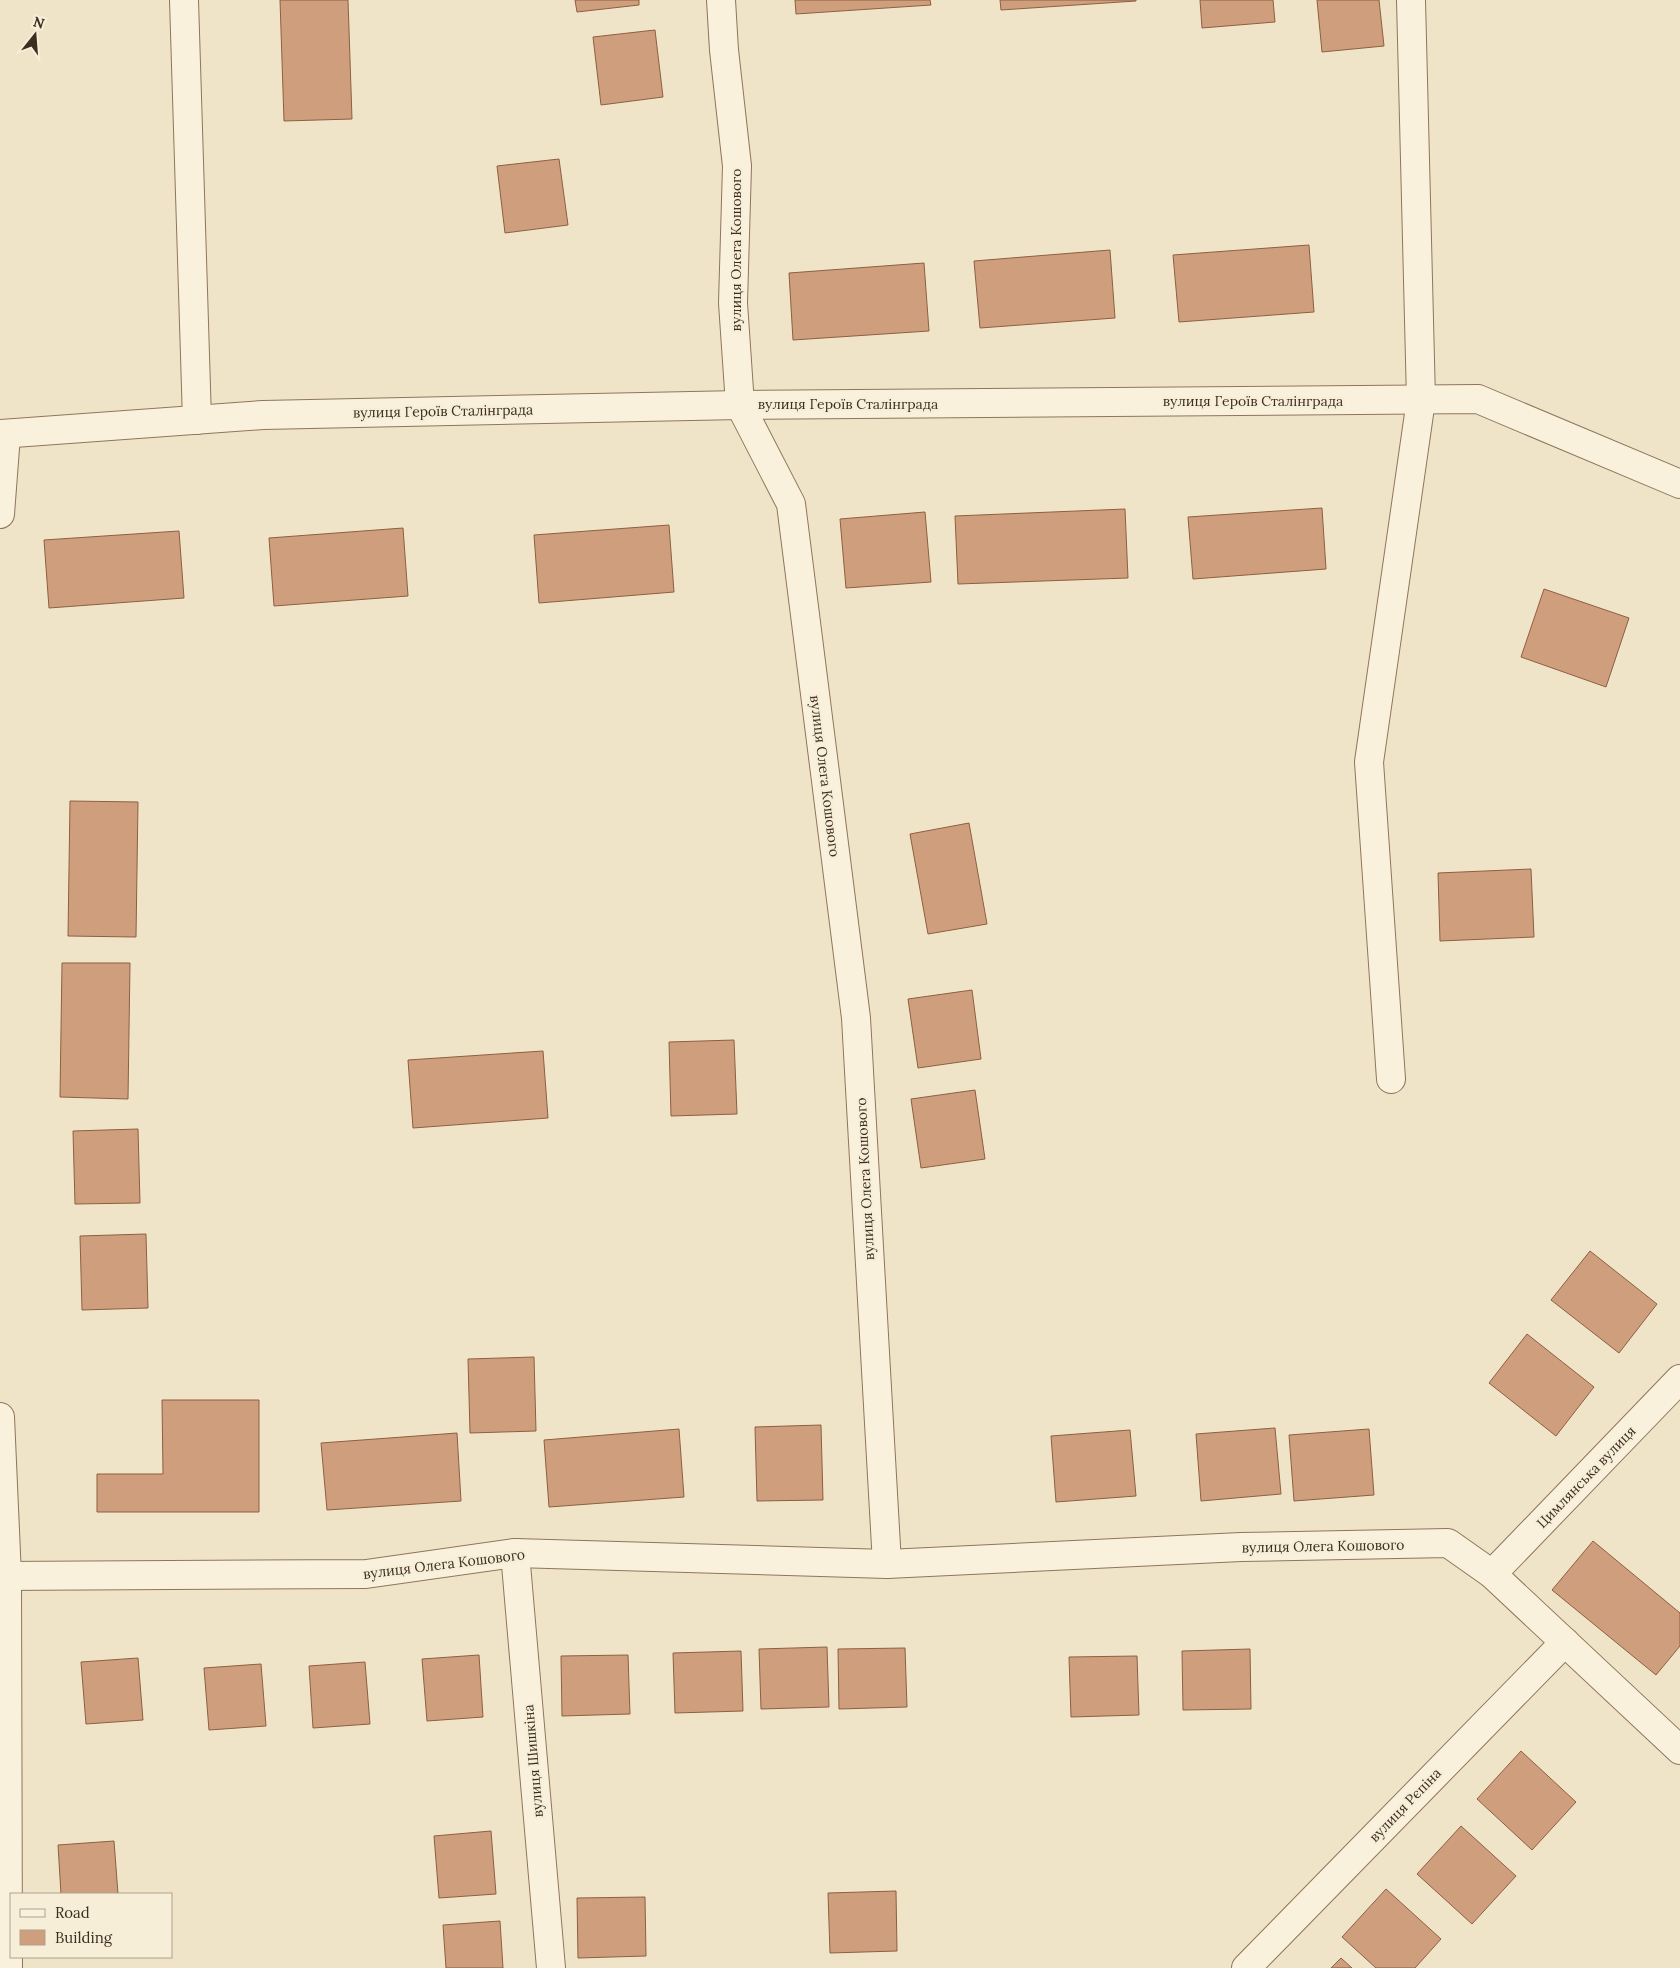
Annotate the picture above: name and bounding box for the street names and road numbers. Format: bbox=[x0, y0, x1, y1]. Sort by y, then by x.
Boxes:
street label: вулиця Олега Кошового bbox=[727, 169, 745, 331]
street label: вулиця Героїв Сталінграда bbox=[1163, 392, 1343, 410]
street label: вулиця Героїв Сталінграда bbox=[758, 395, 938, 413]
street label: вулиця Героїв Сталінграда bbox=[353, 400, 533, 422]
street label: вулиця Олега Кошового bbox=[806, 694, 844, 858]
street label: вулиця Олега Кошового bbox=[852, 1097, 878, 1261]
street label: Цимлянська вулиця bbox=[1533, 1422, 1639, 1532]
street label: вулиця Олега Кошового bbox=[1241, 1536, 1405, 1556]
street label: вулиця Олега Кошового bbox=[362, 1545, 526, 1583]
street label: вулиця Шишкіна bbox=[519, 1704, 547, 1818]
street label: вулиця Рєпіна bbox=[1365, 1764, 1445, 1846]

